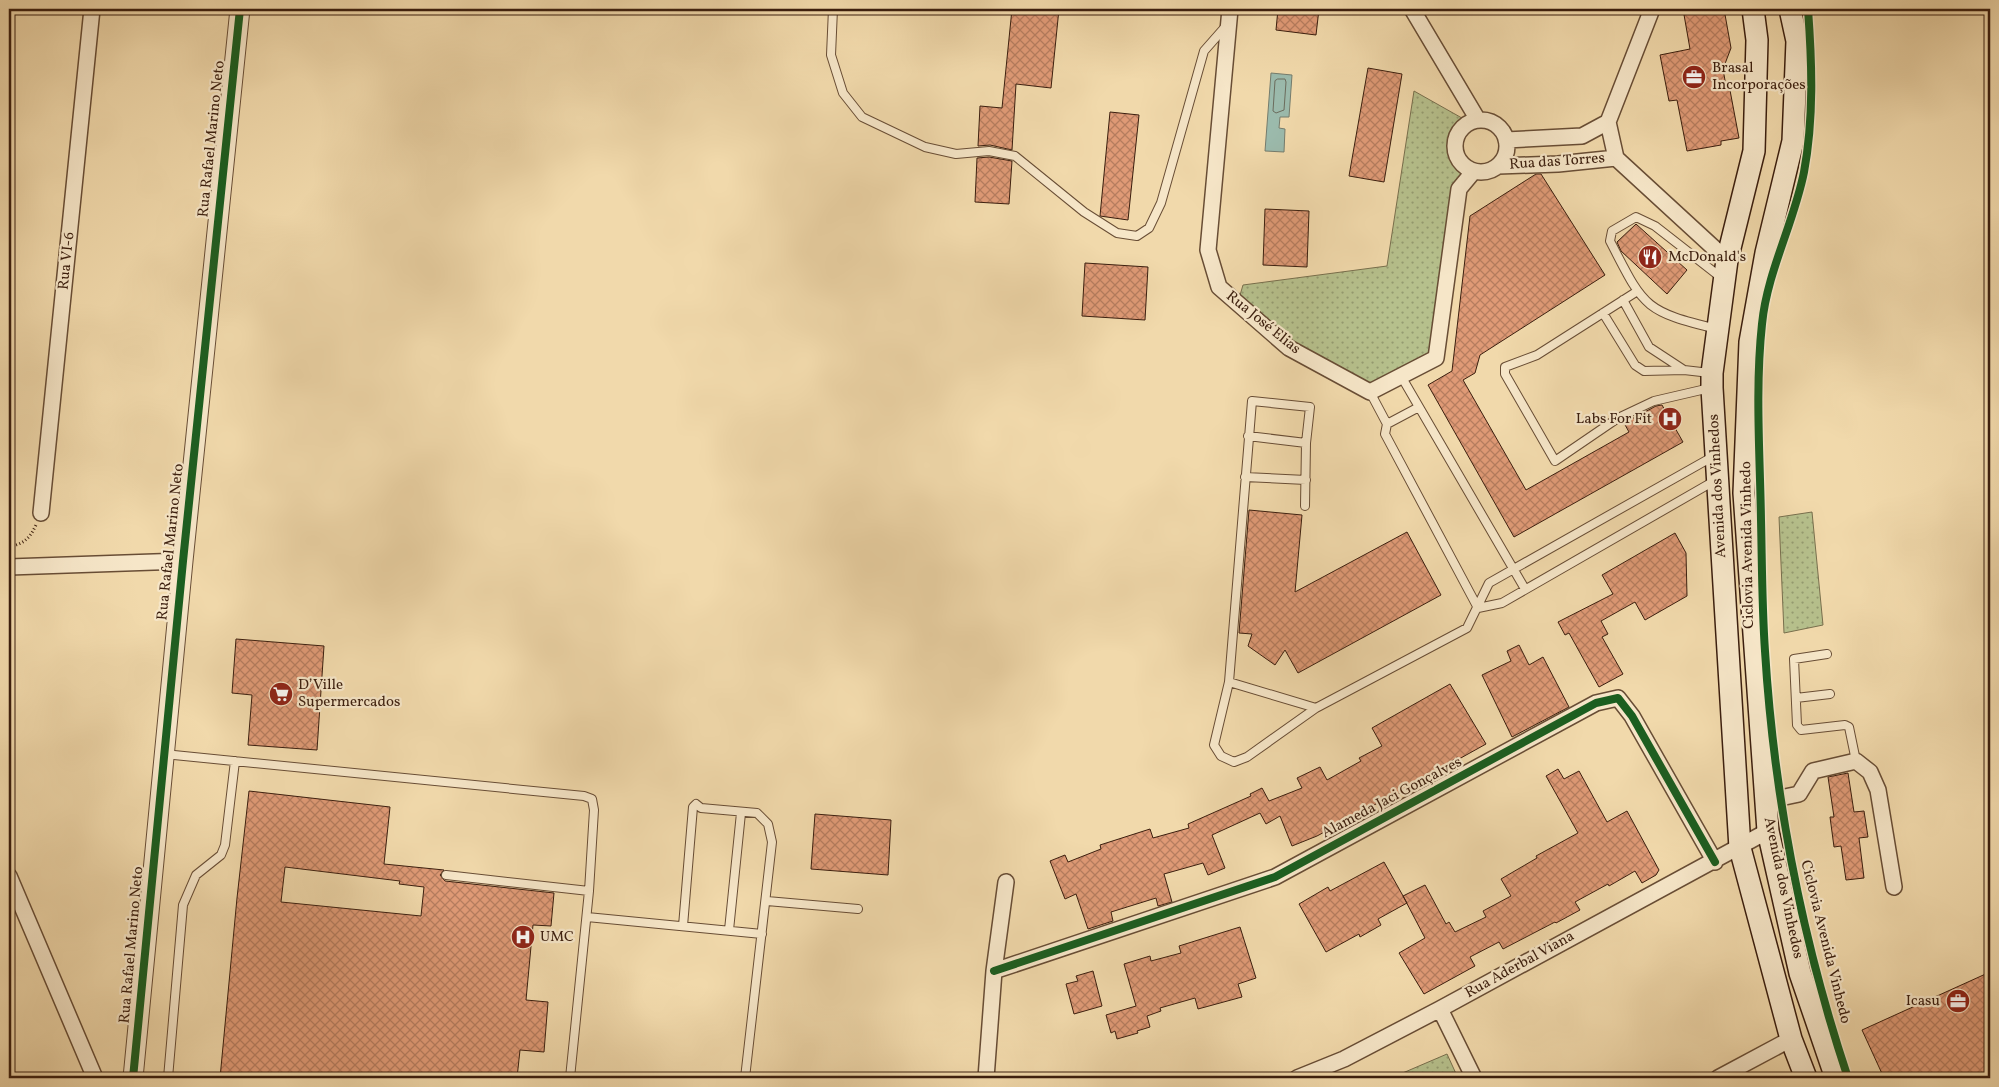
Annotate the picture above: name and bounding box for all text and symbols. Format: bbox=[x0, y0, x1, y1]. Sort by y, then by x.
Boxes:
place label: Brasal Incorporações bbox=[1712, 58, 1806, 96]
street label: Rua Rafael Marino Neto bbox=[193, 60, 231, 218]
office icon: Brasal Incorporações bbox=[1681, 64, 1707, 90]
street label: Rua das Torres bbox=[1508, 148, 1606, 176]
street label: Rua VI-6 bbox=[54, 231, 80, 291]
restaurant icon: McDonald's bbox=[1637, 244, 1663, 270]
place label: McDonald's bbox=[1668, 247, 1746, 268]
street label: Rua José Elias bbox=[1221, 286, 1305, 360]
hospital icon: Labs For Fit bbox=[1657, 406, 1683, 432]
place label: Labs For Fit bbox=[1576, 409, 1652, 430]
street label: Avenida dos Vinhedos bbox=[1704, 413, 1732, 559]
street label: Ciclovia Avenida Vinhedo bbox=[1736, 461, 1760, 629]
street label: Rua Rafael Marino Neto bbox=[152, 463, 190, 621]
place label: D’Ville Supermercados bbox=[298, 675, 400, 713]
supermarket icon: D’Ville Supermercados bbox=[268, 681, 294, 707]
street label: Alameda Jaci Gonçalves bbox=[1318, 752, 1466, 844]
street label: Avenida dos Vinhedos bbox=[1758, 815, 1808, 961]
street label: Ciclovia Avenida Vinhedo bbox=[1795, 858, 1855, 1026]
street label: Rua Rafael Marino Neto bbox=[115, 866, 149, 1024]
hospital icon: UMC bbox=[510, 924, 536, 950]
street label: Rua Aderbal Viana bbox=[1462, 926, 1578, 1004]
place label: UMC bbox=[540, 927, 574, 948]
office icon: Icasu bbox=[1945, 988, 1971, 1014]
place label: Icasu bbox=[1906, 991, 1940, 1012]

